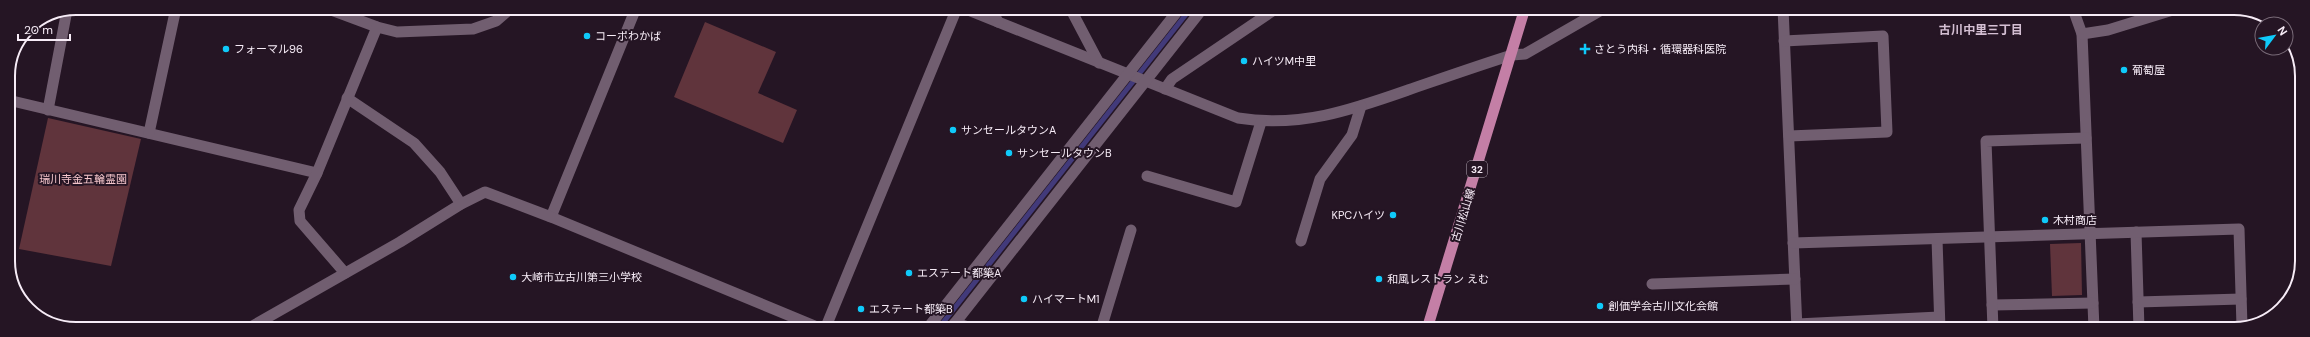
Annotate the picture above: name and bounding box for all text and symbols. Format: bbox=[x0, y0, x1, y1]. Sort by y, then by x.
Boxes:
scale bar bbox=[18, 16, 70, 42]
north arrow bbox=[2254, 16, 2294, 56]
text: 20 m bbox=[24, 22, 53, 38]
district label: 古川中里三丁目 bbox=[1939, 22, 2023, 38]
text: N bbox=[2274, 24, 2291, 38]
place label: コーポわかば bbox=[595, 29, 661, 43]
marker: コーポわかば bbox=[582, 31, 592, 41]
place label: フォーマル96 bbox=[234, 42, 303, 56]
place label: さとう内科・循環器科医院 bbox=[1594, 42, 1726, 56]
marker: さとう内科・循環器科医院 bbox=[1579, 43, 1591, 55]
marker: フォーマル96 bbox=[221, 44, 231, 54]
place label: ハイツM中里 bbox=[1252, 54, 1316, 68]
marker: ハイツM中里 bbox=[1239, 56, 1249, 66]
place label: 葡萄屋 bbox=[2132, 63, 2165, 77]
marker: 葡萄屋 bbox=[2119, 65, 2129, 75]
place label: サンセールタウンA bbox=[961, 123, 1056, 137]
marker: サンセールタウンA bbox=[948, 125, 958, 135]
place label: サンセールタウンB bbox=[1017, 146, 1112, 160]
marker: サンセールタウンB bbox=[1004, 148, 1014, 158]
road number: 32 bbox=[1467, 161, 1487, 177]
park label: 瑞川寺金五輪霊園 bbox=[39, 172, 127, 186]
street label: 古川松山線 bbox=[1448, 187, 1478, 243]
place label: KPCハイツ bbox=[1332, 208, 1385, 222]
marker: KPCハイツ bbox=[1388, 210, 1398, 220]
place label: 木村商店 bbox=[2053, 213, 2097, 227]
marker: 木村商店 bbox=[2040, 215, 2050, 225]
place label: エステート都築A bbox=[917, 266, 1001, 280]
marker: エステート都築A bbox=[904, 268, 914, 278]
place label: 大崎市立古川第三小学校 bbox=[521, 270, 642, 284]
marker: 大崎市立古川第三小学校 bbox=[508, 272, 518, 282]
place label: 和風レストラン えむ bbox=[1387, 272, 1489, 286]
marker: 和風レストラン えむ bbox=[1374, 274, 1384, 284]
place label: ハイマートM1 bbox=[1032, 292, 1099, 306]
marker: ハイマートM1 bbox=[1019, 294, 1029, 304]
place label: 創価学会古川文化会館 bbox=[1608, 299, 1718, 313]
marker: 創価学会古川文化会館 bbox=[1595, 301, 1605, 311]
place label: エステート都築B bbox=[869, 302, 953, 316]
marker: エステート都築B bbox=[856, 304, 866, 314]

